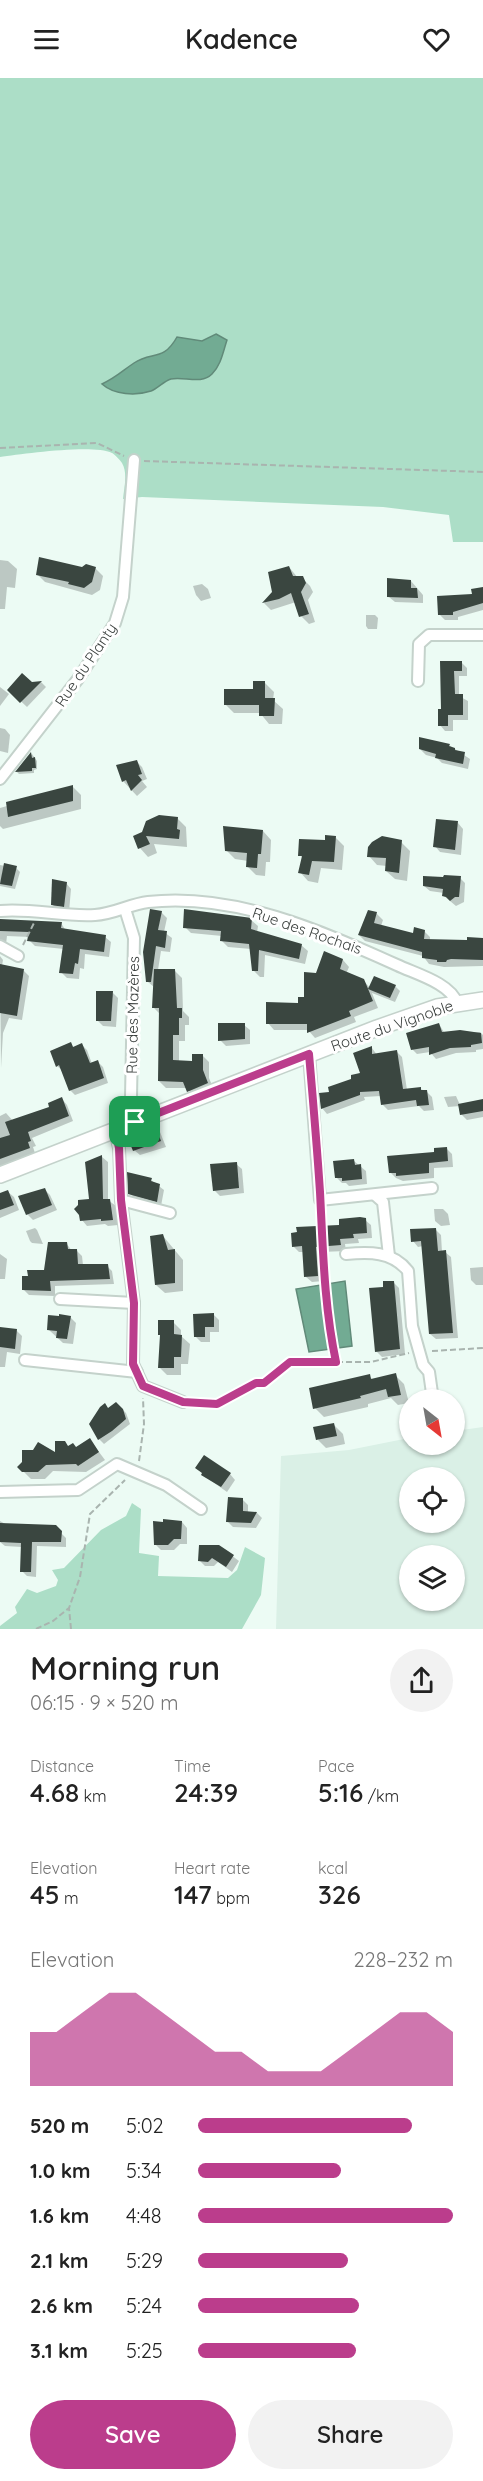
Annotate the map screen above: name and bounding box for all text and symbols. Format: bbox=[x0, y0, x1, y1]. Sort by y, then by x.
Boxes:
text: Kadence bbox=[185, 22, 298, 56]
icon: menu bbox=[30, 23, 63, 56]
icon: heart bbox=[420, 23, 453, 56]
street label: Rue du Planty bbox=[51, 619, 121, 710]
street label: Rue des Rochais bbox=[250, 903, 364, 958]
street label: Rue des Mazères bbox=[122, 956, 143, 1074]
street label: Route du Vignoble bbox=[328, 996, 456, 1055]
pin bbox=[109, 1096, 160, 1147]
icon: arrive bbox=[118, 1105, 151, 1138]
north arrow bbox=[399, 1389, 465, 1455]
map controls bbox=[399, 1389, 465, 1611]
button: locate bbox=[399, 1467, 465, 1533]
button: layers bbox=[399, 1545, 465, 1611]
text: Morning run bbox=[30, 1647, 220, 1688]
button: share bbox=[390, 1649, 453, 1712]
text: 06:15 · 9 × 520 m bbox=[30, 1690, 178, 1715]
text: Distance bbox=[30, 1756, 94, 1776]
text: Time bbox=[174, 1756, 211, 1776]
text: Pace bbox=[318, 1756, 354, 1776]
text: 4.68 bbox=[30, 1776, 79, 1809]
text: 24:39 bbox=[174, 1776, 238, 1809]
text: 5:16 bbox=[318, 1776, 363, 1809]
text: km bbox=[79, 1786, 107, 1806]
text: /km bbox=[363, 1786, 399, 1806]
text: Elevation bbox=[30, 1858, 97, 1878]
text: Heart rate bbox=[174, 1858, 250, 1878]
text: kcal bbox=[318, 1858, 348, 1878]
text: 45 bbox=[30, 1878, 60, 1911]
text: 147 bbox=[174, 1878, 212, 1911]
text: 326 bbox=[318, 1878, 361, 1911]
text: m bbox=[60, 1888, 79, 1908]
text: bpm bbox=[212, 1888, 250, 1908]
text: Elevation bbox=[30, 1947, 114, 1972]
text: 228–232 m bbox=[354, 1947, 453, 1972]
text: 520 m bbox=[30, 2113, 89, 2138]
text: 5:02 bbox=[126, 2113, 164, 2138]
text: 1.0 km bbox=[30, 2158, 90, 2183]
text: 5:34 bbox=[126, 2158, 162, 2183]
text: 1.6 km bbox=[30, 2203, 89, 2228]
text: 4:48 bbox=[126, 2203, 162, 2228]
text: 2.1 km bbox=[30, 2248, 89, 2273]
text: 5:29 bbox=[126, 2248, 163, 2273]
text: 2.6 km bbox=[30, 2293, 93, 2318]
text: 5:24 bbox=[126, 2293, 162, 2318]
text: 3.1 km bbox=[30, 2338, 88, 2363]
text: 5:25 bbox=[126, 2338, 163, 2363]
button: Save bbox=[30, 2400, 236, 2469]
button: Share bbox=[248, 2400, 453, 2469]

